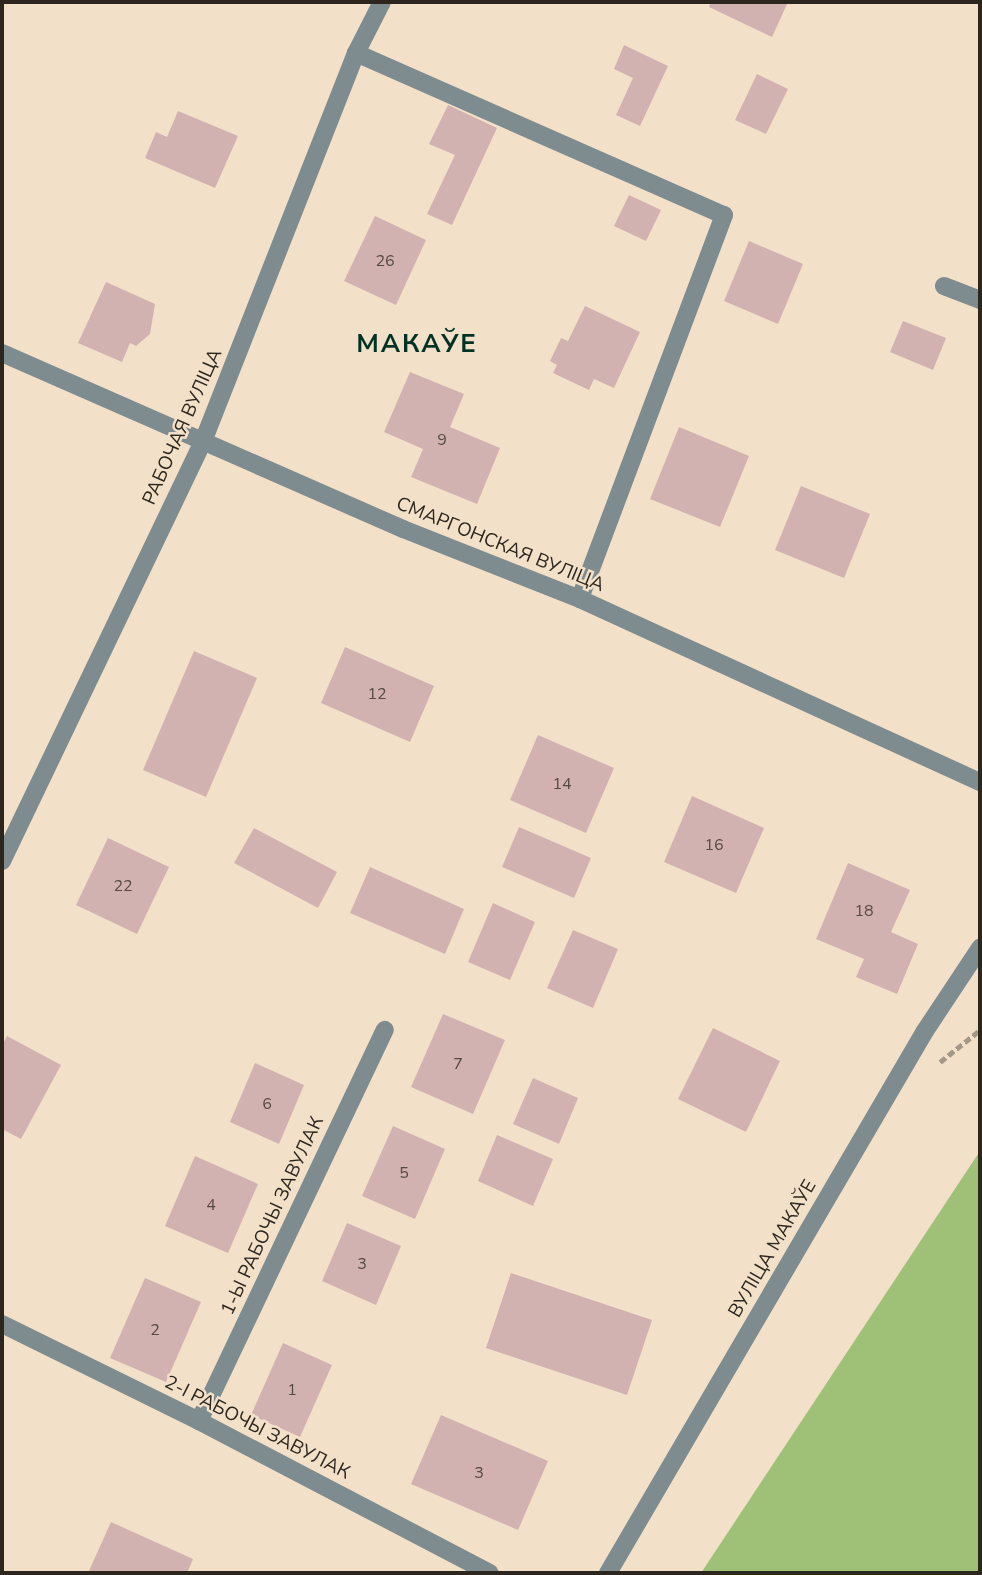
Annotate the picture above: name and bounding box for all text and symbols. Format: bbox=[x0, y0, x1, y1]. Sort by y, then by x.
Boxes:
house number: 26 bbox=[375, 251, 395, 271]
district label: МАКАЎЕ bbox=[357, 328, 477, 360]
street label: РАБОЧАЯ ВУЛІЦА bbox=[138, 346, 228, 508]
house number: 9 bbox=[437, 430, 447, 450]
street label: СМАРГОНСКАЯ ВУЛІЦА bbox=[393, 493, 607, 597]
house number: 12 bbox=[367, 684, 387, 704]
house number: 14 bbox=[552, 774, 572, 794]
house number: 16 bbox=[704, 835, 724, 855]
house number: 22 bbox=[113, 876, 133, 896]
house number: 18 bbox=[854, 901, 874, 921]
house number: 7 bbox=[453, 1054, 463, 1074]
house number: 6 bbox=[262, 1094, 272, 1114]
street label: 1-Ы РАБОЧЫ ЗАВУЛАК bbox=[217, 1113, 329, 1319]
house number: 5 bbox=[399, 1163, 409, 1183]
street label: ВУЛІЦА МАКАЎЕ bbox=[724, 1176, 822, 1322]
house number: 4 bbox=[206, 1195, 216, 1215]
house number: 3 bbox=[357, 1254, 367, 1274]
house number: 2 bbox=[150, 1320, 160, 1340]
street label: 2-І РАБОЧЫ ЗАВУЛАК bbox=[160, 1371, 354, 1485]
house number: 1 bbox=[287, 1380, 297, 1400]
house number: 3 bbox=[474, 1463, 484, 1483]

